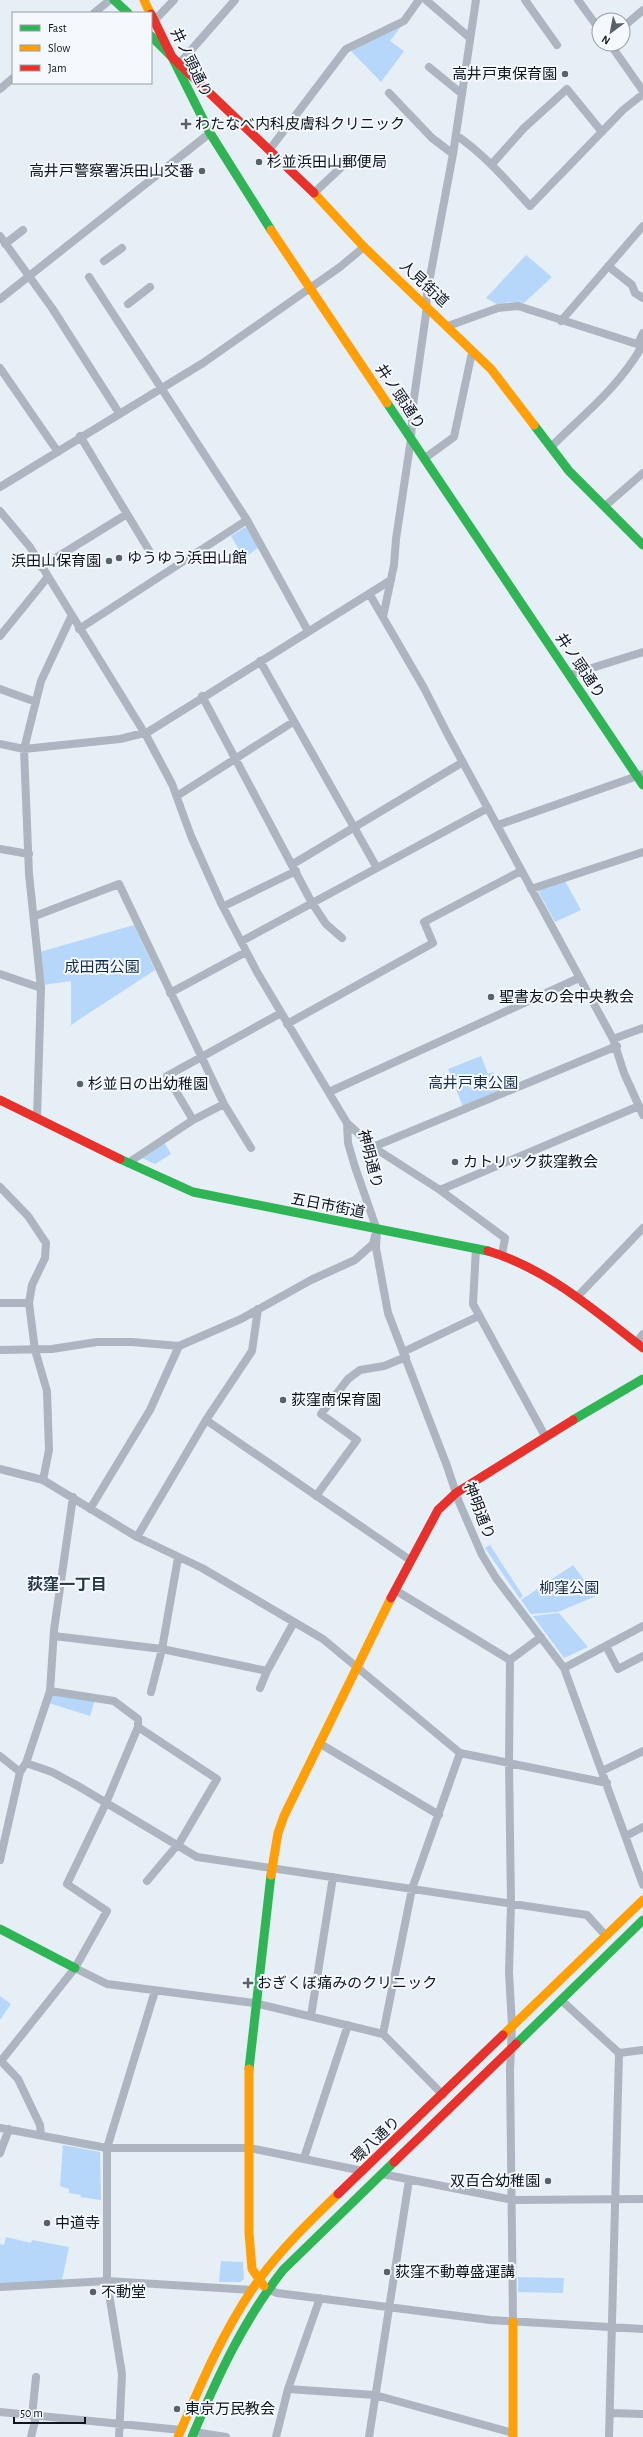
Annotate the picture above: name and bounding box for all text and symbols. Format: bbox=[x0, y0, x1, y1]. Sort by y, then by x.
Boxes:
legend bbox=[12, 12, 152, 84]
north arrow bbox=[591, 12, 631, 52]
text: Fast bbox=[48, 22, 67, 34]
street label: 井ノ頭通り bbox=[168, 25, 216, 100]
text: N bbox=[600, 33, 612, 47]
text: Slow bbox=[48, 42, 70, 54]
text: Jam bbox=[48, 62, 67, 74]
place label: 高井戸東保育園 bbox=[452, 65, 557, 82]
marker: 高井戸東保育園 bbox=[560, 69, 570, 79]
place label: わたなべ内科皮膚科クリニック bbox=[195, 116, 405, 132]
marker: わたなべ内科皮膚科クリニック bbox=[180, 118, 192, 130]
place label: 杉並浜田山郵便局 bbox=[267, 154, 387, 170]
marker: 杉並浜田山郵便局 bbox=[254, 157, 264, 167]
place label: 高井戸警察署浜田山交番 bbox=[29, 162, 194, 179]
marker: 高井戸警察署浜田山交番 bbox=[197, 166, 207, 176]
street label: 人見街道 bbox=[397, 257, 452, 310]
street label: 井ノ頭通り bbox=[373, 361, 429, 432]
place label: ゆうゆう浜田山館 bbox=[127, 550, 247, 566]
place label: 浜田山保育園 bbox=[11, 553, 101, 569]
marker: ゆうゆう浜田山館 bbox=[114, 553, 124, 563]
marker: 浜田山保育園 bbox=[104, 556, 114, 566]
street label: 井ノ頭通り bbox=[553, 630, 609, 701]
park label: 成田西公園 bbox=[64, 959, 140, 975]
place label: 聖書友の会中央教会 bbox=[499, 989, 634, 1005]
marker: 聖書友の会中央教会 bbox=[486, 992, 496, 1002]
park label: 高井戸東公園 bbox=[428, 1074, 518, 1091]
place label: 杉並日の出幼稚園 bbox=[88, 1076, 208, 1092]
marker: 杉並日の出幼稚園 bbox=[75, 1079, 85, 1089]
street label: 神明通り bbox=[355, 1128, 386, 1190]
place label: カトリック荻窪教会 bbox=[463, 1154, 598, 1170]
marker: カトリック荻窪教会 bbox=[450, 1157, 460, 1167]
street label: 五日市街道 bbox=[290, 1190, 366, 1221]
place label: 荻窪南保育園 bbox=[291, 1392, 381, 1408]
marker: 荻窪南保育園 bbox=[278, 1395, 288, 1405]
street label: 神明通り bbox=[461, 1480, 498, 1542]
district label: 荻窪一丁目 bbox=[27, 1576, 107, 1593]
park label: 柳窪公園 bbox=[539, 1580, 599, 1596]
place label: おぎくぼ痛みのクリニック bbox=[257, 1975, 437, 1991]
marker: おぎくぼ痛みのクリニック bbox=[242, 1977, 254, 1989]
street label: 環八通り bbox=[348, 2113, 403, 2166]
place label: 双百合幼稚園 bbox=[450, 2173, 540, 2189]
marker: 双百合幼稚園 bbox=[543, 2176, 553, 2186]
place label: 中道寺 bbox=[55, 2215, 100, 2231]
marker: 中道寺 bbox=[42, 2218, 52, 2228]
place label: 荻窪不動尊盛運講 bbox=[395, 2263, 515, 2280]
marker: 荻窪不動尊盛運講 bbox=[382, 2267, 392, 2277]
place label: 不動堂 bbox=[101, 2284, 146, 2300]
marker: 不動堂 bbox=[88, 2287, 98, 2297]
scale bar bbox=[14, 2399, 85, 2425]
place label: 東京万民教会 bbox=[185, 2401, 275, 2417]
marker: 東京万民教会 bbox=[172, 2404, 182, 2414]
text: 50 m bbox=[20, 2407, 43, 2419]

